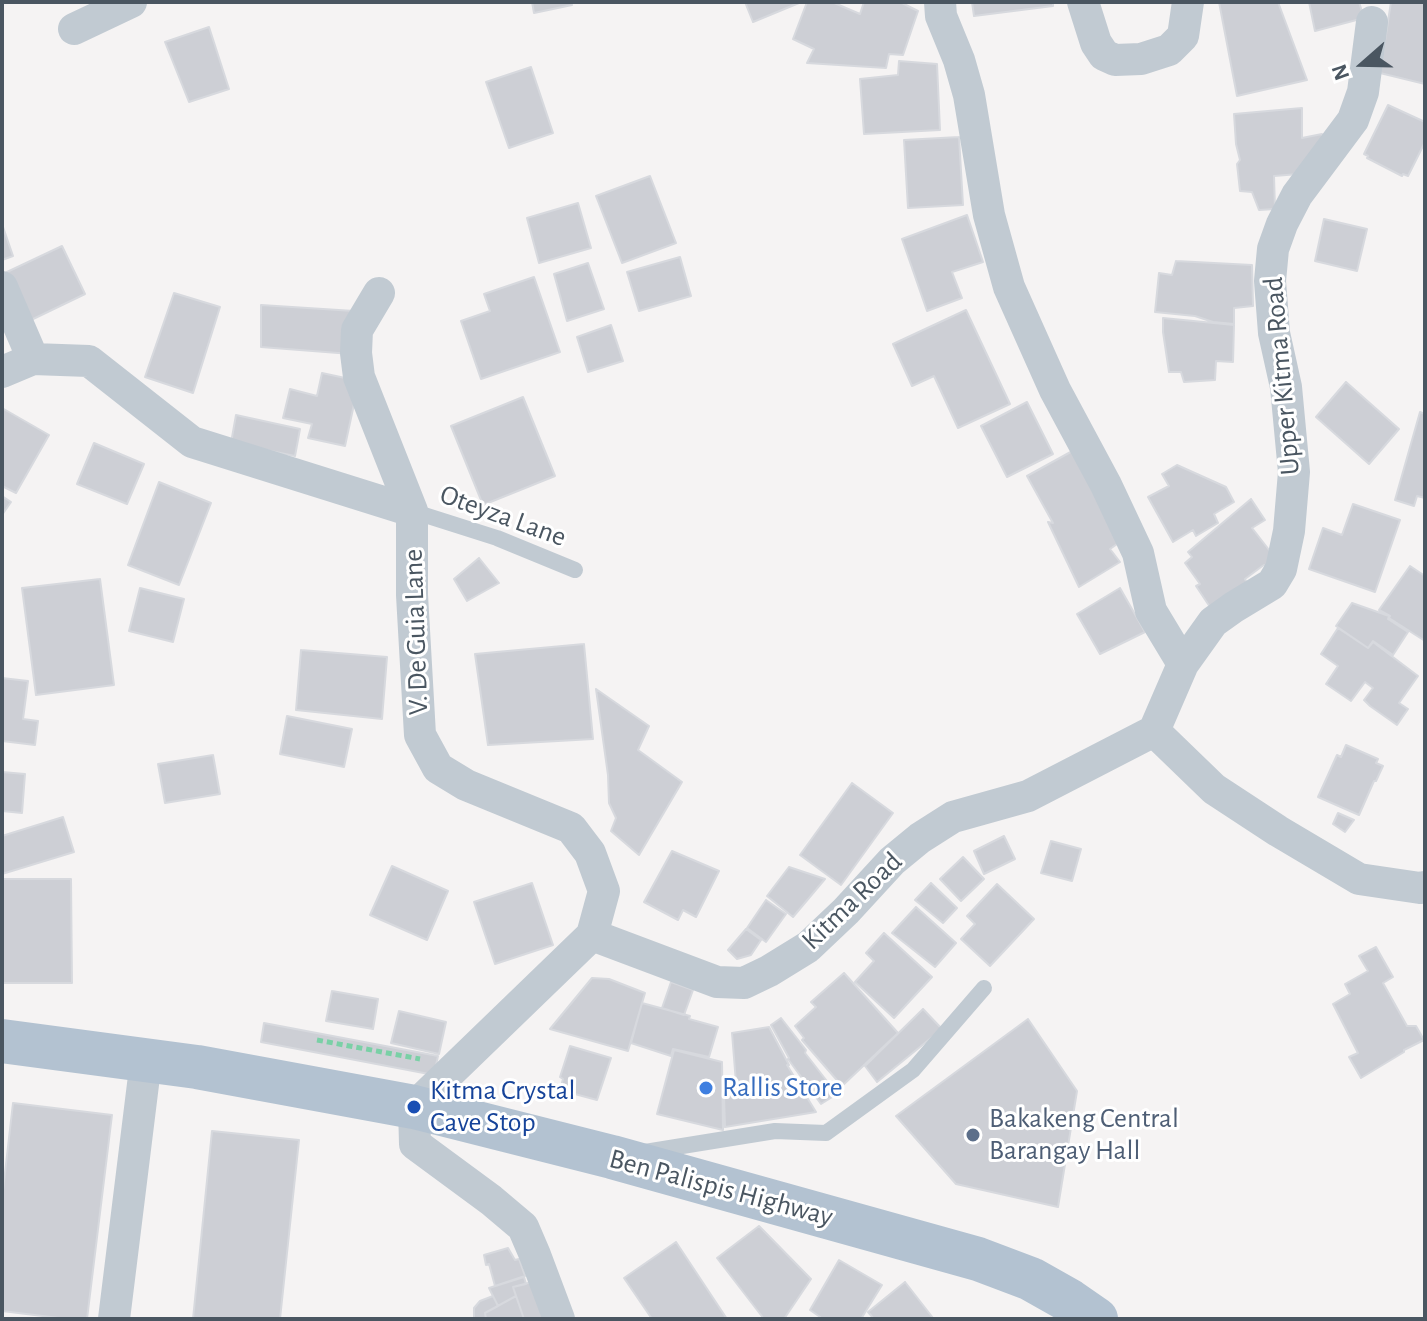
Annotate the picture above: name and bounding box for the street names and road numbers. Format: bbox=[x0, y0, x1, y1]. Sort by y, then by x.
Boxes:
street label: Upper Kitma Road bbox=[1257, 276, 1307, 476]
street label: Oteyza Lane bbox=[435, 478, 571, 554]
street label: V. De Guia Lane bbox=[396, 548, 436, 716]
street label: Kitma Road bbox=[795, 845, 909, 957]
street label: Ben Palispis Highway bbox=[606, 1142, 836, 1234]

